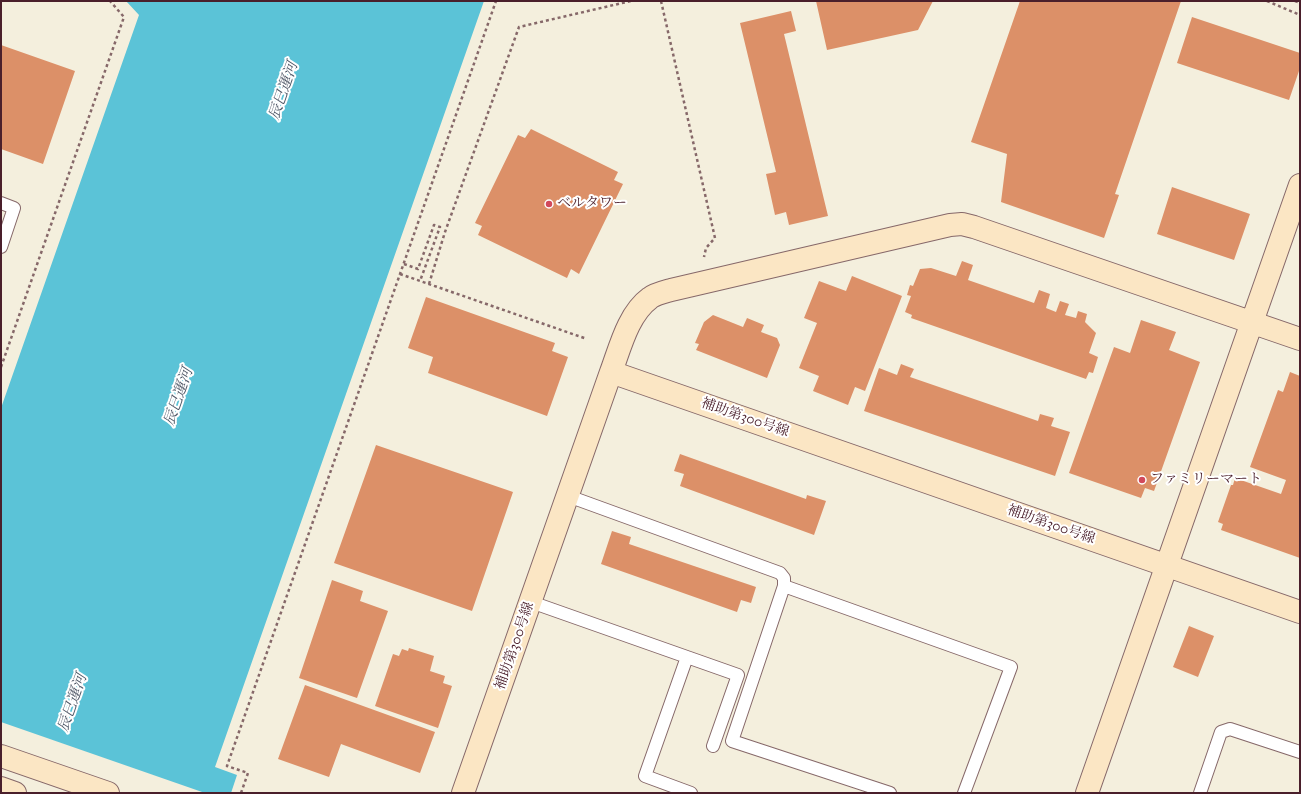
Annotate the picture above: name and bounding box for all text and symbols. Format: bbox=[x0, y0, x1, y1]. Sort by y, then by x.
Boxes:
water label: 辰巳運河 bbox=[266, 60, 302, 122]
place label: ベルタワー bbox=[557, 196, 627, 212]
marker: ベルタワー bbox=[544, 199, 554, 209]
water label: 辰巳運河 bbox=[161, 366, 197, 428]
street label: 補助第300号線 bbox=[699, 395, 791, 441]
place label: ファミリーマート bbox=[1150, 472, 1262, 488]
marker: ファミリーマート bbox=[1137, 475, 1147, 485]
street label: 補助第300号線 bbox=[1005, 502, 1097, 548]
street label: 補助第300号線 bbox=[492, 600, 538, 692]
water label: 辰巳運河 bbox=[55, 672, 91, 734]

